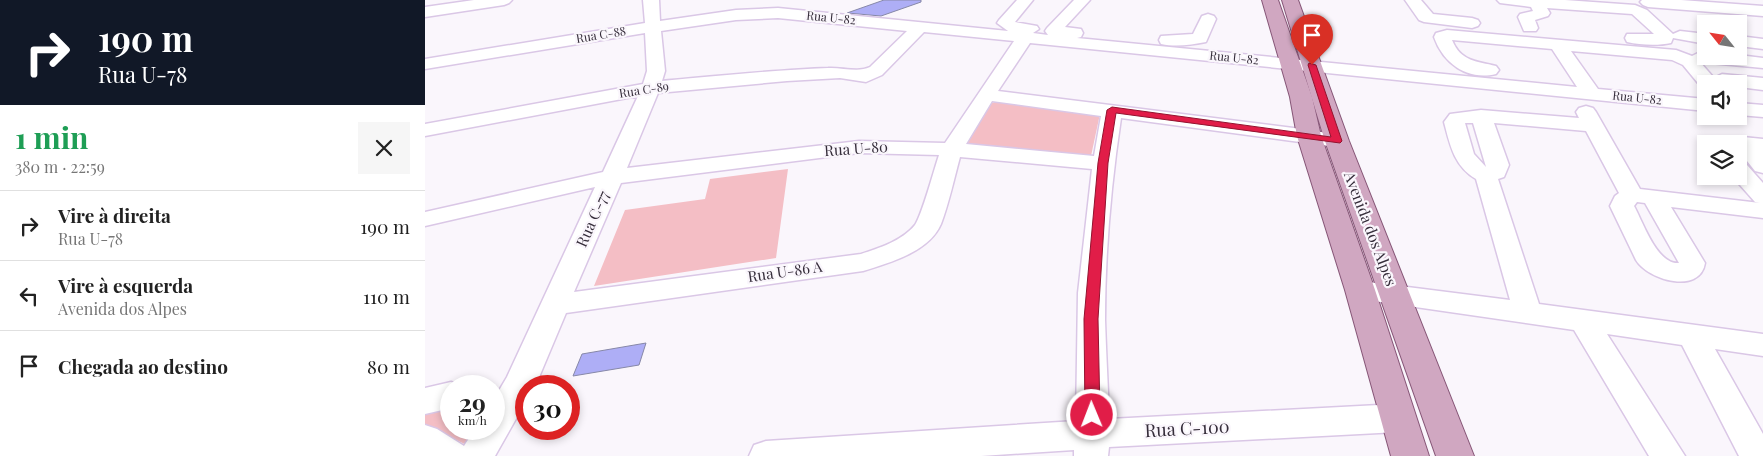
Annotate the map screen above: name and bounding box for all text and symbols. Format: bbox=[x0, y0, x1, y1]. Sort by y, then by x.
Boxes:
street label: Rua U-82 bbox=[806, 6, 857, 28]
text: 190 m bbox=[98, 14, 193, 61]
pin bbox=[1291, 14, 1333, 65]
north arrow bbox=[1697, 15, 1747, 65]
map controls bbox=[1697, 15, 1747, 185]
icon: right bbox=[15, 20, 80, 85]
icon: arrive bbox=[1298, 21, 1326, 49]
street label: Rua C-88 bbox=[575, 22, 627, 46]
street label: Rua U-82 bbox=[1209, 46, 1260, 68]
text: Rua U-78 bbox=[98, 59, 187, 89]
button: sound bbox=[1697, 75, 1747, 125]
street label: Rua C-89 bbox=[618, 77, 670, 101]
street label: Rua U-82 bbox=[1612, 86, 1663, 108]
text: 1 min bbox=[15, 117, 89, 157]
button: close bbox=[358, 122, 410, 174]
button: layers bbox=[1697, 135, 1747, 185]
street label: Rua U-80 bbox=[823, 136, 888, 160]
text: 380 m · 22:59 bbox=[15, 156, 105, 177]
street label: Avenida dos Alpes bbox=[1340, 168, 1402, 289]
street label: Rua C-77 bbox=[571, 187, 613, 250]
text: Vire à direita bbox=[58, 202, 171, 228]
icon: right bbox=[15, 212, 43, 240]
text: 190 m bbox=[360, 213, 410, 239]
text: Rua U-78 bbox=[58, 228, 123, 249]
street label: Rua U-86 A bbox=[746, 256, 824, 286]
text: Vire à esquerda bbox=[58, 272, 193, 298]
icon: left bbox=[15, 282, 43, 310]
text: 110 m bbox=[363, 283, 410, 309]
text: Avenida dos Alpes bbox=[58, 298, 187, 319]
icon: arrive bbox=[15, 352, 43, 380]
text: Chegada ao destino bbox=[58, 353, 228, 379]
text: 80 m bbox=[367, 353, 410, 379]
speed limit sign: 30 bbox=[515, 375, 580, 440]
text: 29 bbox=[459, 385, 486, 418]
position arrow bbox=[1065, 388, 1117, 440]
text: km/h bbox=[458, 412, 487, 428]
street label: Rua C-100 bbox=[1144, 414, 1230, 442]

